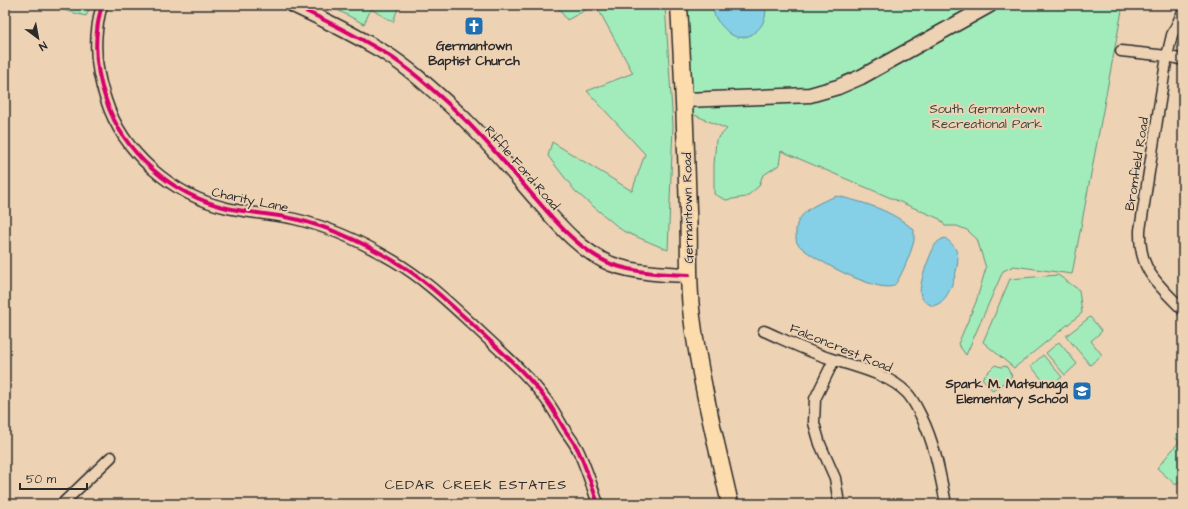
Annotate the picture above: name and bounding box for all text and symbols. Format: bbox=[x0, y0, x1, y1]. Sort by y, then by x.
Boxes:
church icon: Germantown Baptist Church bbox=[463, 15, 485, 37]
north arrow bbox=[18, 18, 58, 58]
place label: Germantown Baptist Church bbox=[428, 37, 520, 71]
text: N bbox=[36, 38, 50, 54]
park label: South Germantown Recreational Park bbox=[929, 100, 1045, 133]
street label: Bromfield Road bbox=[1121, 116, 1153, 212]
street label: Riffle Ford Road bbox=[480, 122, 564, 214]
street label: Germantown Road bbox=[678, 152, 698, 264]
street label: Charity Lane bbox=[210, 183, 290, 218]
street label: Falconcrest Road bbox=[787, 319, 895, 377]
place label: Spark M. Matsunaga Elementary School bbox=[944, 375, 1068, 409]
school or university icon: Spark M. Matsunaga Elementary School bbox=[1071, 380, 1093, 402]
scale bar bbox=[20, 465, 87, 491]
text: 50 m bbox=[26, 471, 57, 488]
district label: CEDAR CREEK ESTATES bbox=[385, 475, 567, 495]

